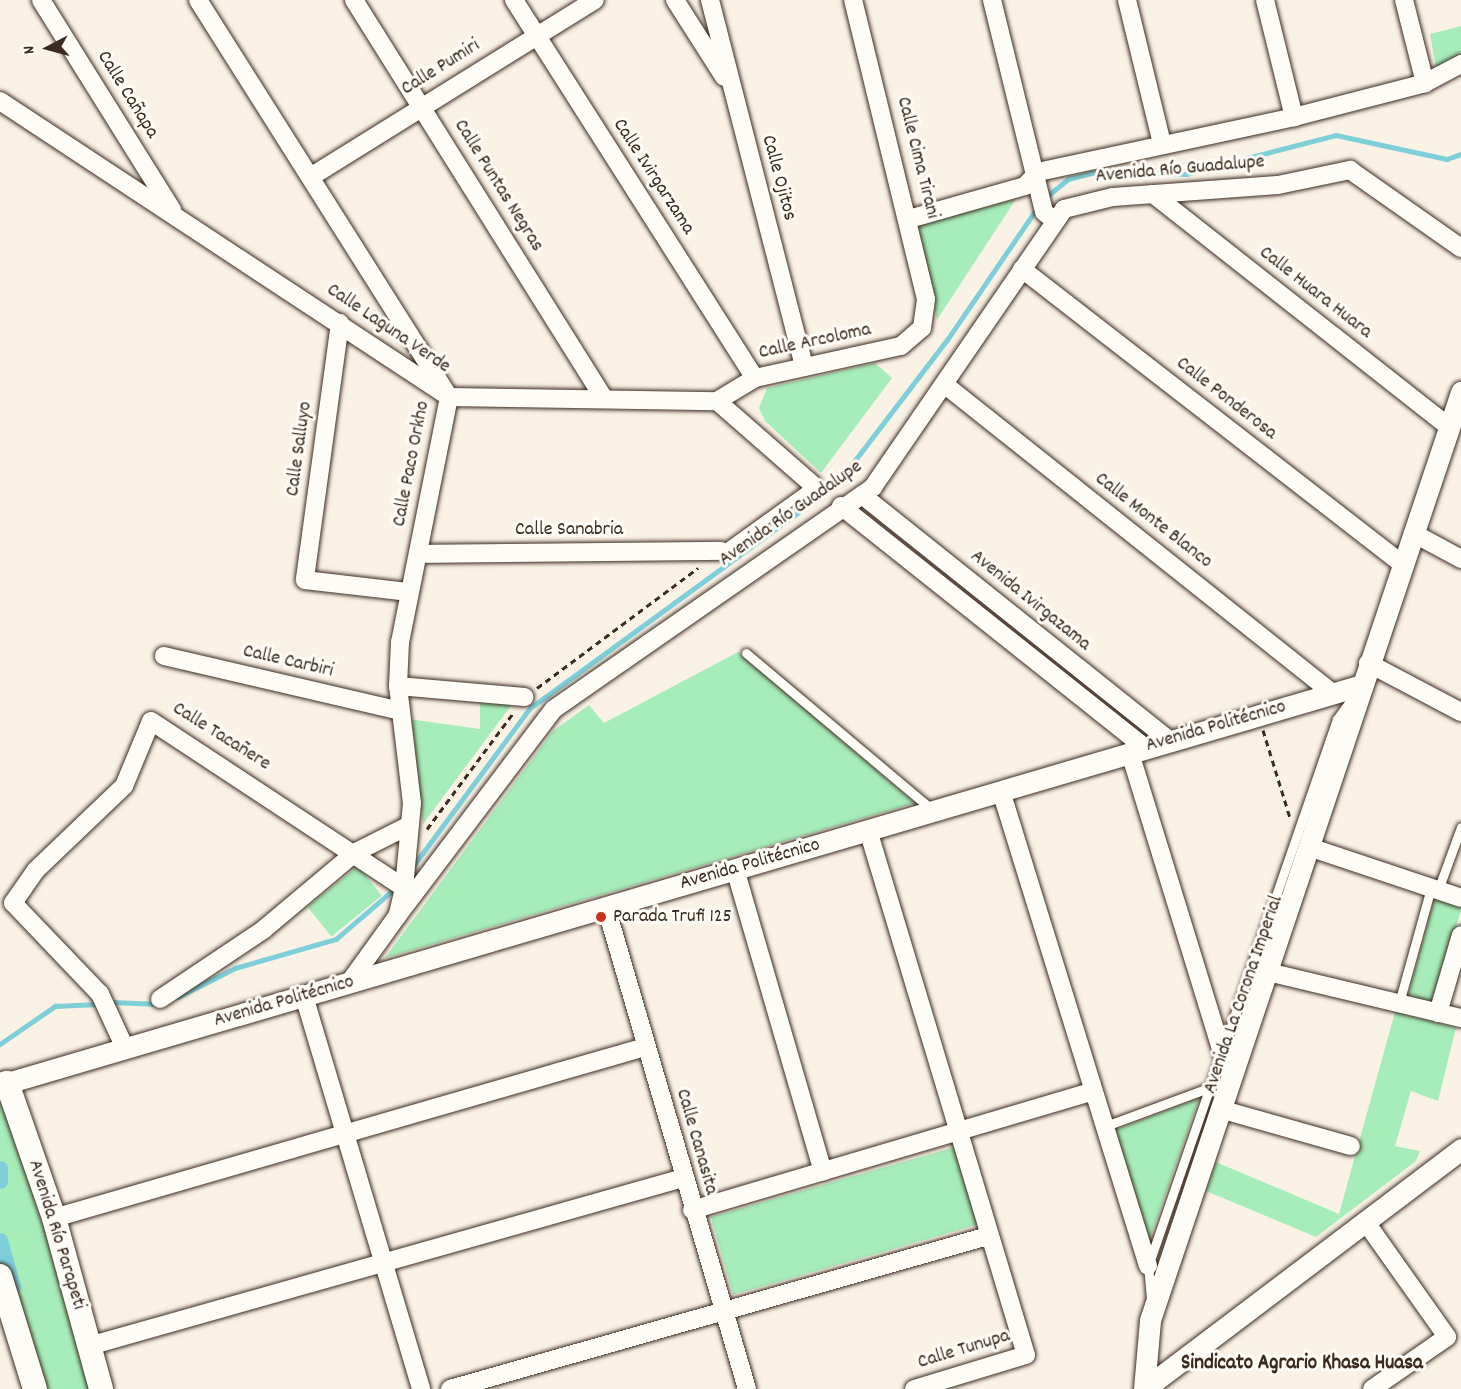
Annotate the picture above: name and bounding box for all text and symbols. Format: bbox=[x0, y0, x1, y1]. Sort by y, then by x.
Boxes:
north arrow bbox=[18, 18, 78, 78]
street label: Calle Pumiri bbox=[397, 34, 485, 102]
text: N bbox=[18, 45, 41, 55]
street label: Calle Cañapa bbox=[91, 47, 163, 143]
street label: Calle Cima Tirani bbox=[890, 95, 944, 221]
street label: Calle Puntas Negras bbox=[448, 115, 548, 257]
street label: Calle Ivirgarzama bbox=[607, 115, 699, 239]
street label: Calle Ojitos bbox=[755, 133, 801, 223]
street label: Avenida Río Guadalupe bbox=[1095, 151, 1265, 189]
street label: Calle Huara Huara bbox=[1254, 241, 1376, 345]
street label: Calle Laguna Verde bbox=[321, 279, 455, 379]
street label: Calle Arcoloma bbox=[757, 318, 873, 366]
street label: Calle Ponderosa bbox=[1171, 352, 1281, 446]
street label: Calle Paco Orkho bbox=[388, 399, 436, 529]
street label: Calle Salluyo bbox=[281, 400, 319, 498]
street label: Avenida Río Guadalupe bbox=[715, 456, 867, 572]
street label: Calle Monte Blanco bbox=[1089, 468, 1217, 574]
street label: Calle Sanabria bbox=[515, 518, 623, 542]
street label: Avenida Ivirgazama bbox=[965, 545, 1095, 657]
street label: Calle Carbiri bbox=[240, 640, 336, 684]
street label: Avenida Politécnico bbox=[1143, 696, 1289, 758]
street label: Calle Tacañere bbox=[167, 697, 275, 777]
street label: Avenida Politécnico bbox=[677, 834, 823, 896]
street label: Avenida La Corona Imperial bbox=[1199, 893, 1289, 1097]
place label: Parada Trufi 125 bbox=[613, 905, 732, 929]
marker: Parada Trufi 125 bbox=[594, 910, 608, 924]
street label: Avenida Politécnico bbox=[211, 971, 357, 1033]
street label: Calle Canasita bbox=[669, 1086, 723, 1198]
street label: Avenida Río Parapeti bbox=[22, 1157, 90, 1313]
street label: Calle Tunupa bbox=[915, 1325, 1013, 1375]
district label: Sindicato Agrario Khasa Huasa bbox=[1181, 1351, 1423, 1377]

